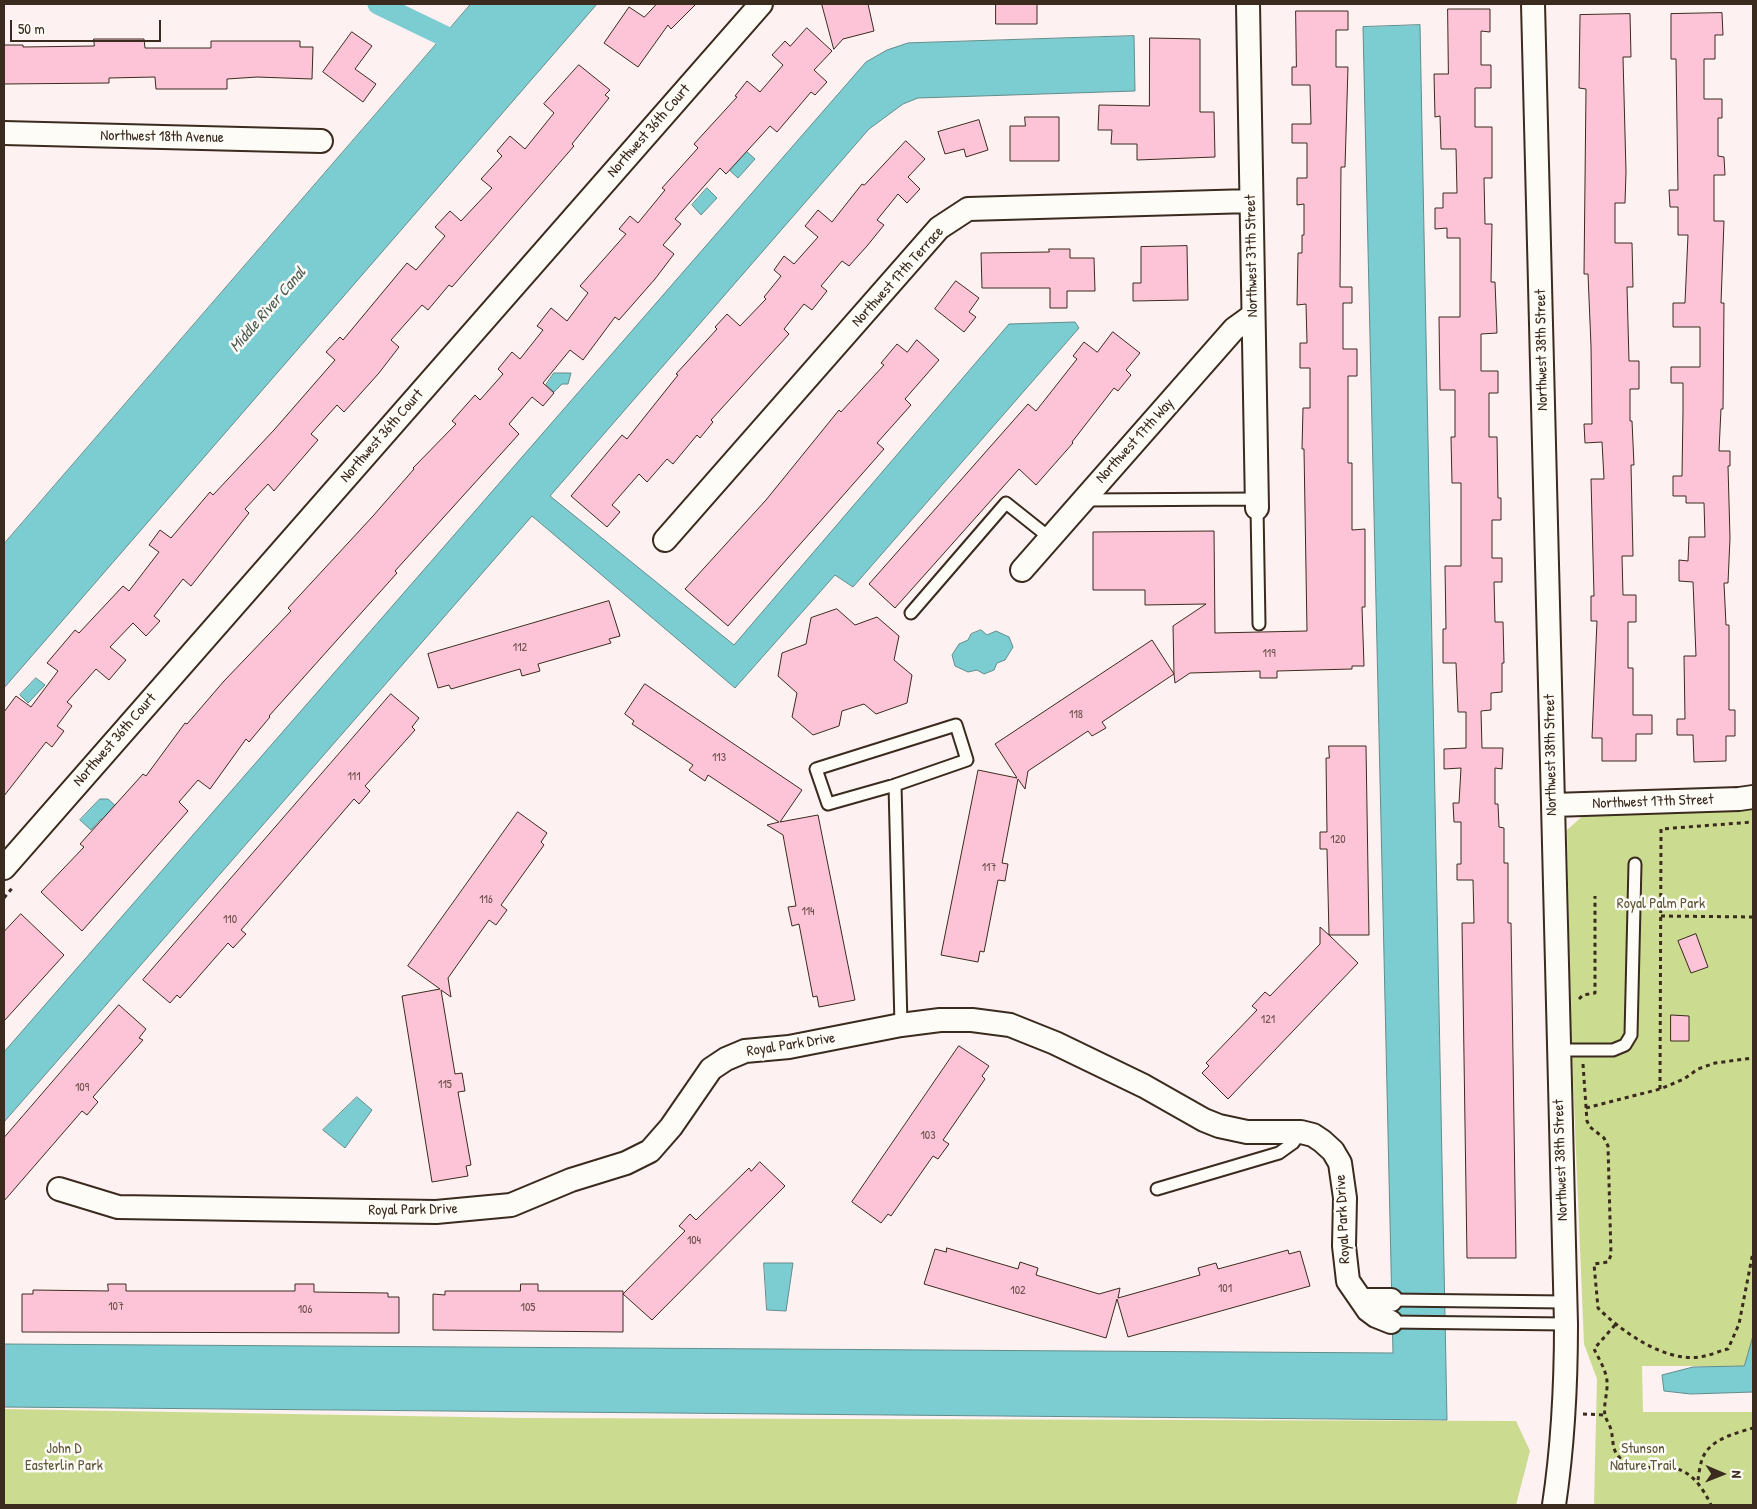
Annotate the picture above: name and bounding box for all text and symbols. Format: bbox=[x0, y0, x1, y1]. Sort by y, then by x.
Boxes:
scale bar bbox=[12, 10, 164, 42]
text: 50 m bbox=[18, 18, 45, 39]
street label: Northwest 36th Court bbox=[604, 81, 694, 181]
street label: Northwest 18th Avenue bbox=[100, 127, 224, 147]
street label: Northwest 37th Street bbox=[1242, 195, 1262, 317]
street label: Northwest 17th Terrace bbox=[848, 223, 948, 331]
water label: Middle River Canal bbox=[226, 264, 310, 356]
street label: Northwest 38th Street bbox=[1532, 289, 1552, 411]
street label: Northwest 36th Court bbox=[337, 386, 427, 486]
street label: Northwest 17th Way bbox=[1092, 395, 1178, 487]
house number: 112 bbox=[513, 641, 527, 655]
house number: 119 bbox=[1262, 647, 1276, 661]
street label: Northwest 36th Court bbox=[70, 690, 160, 790]
street label: Northwest 38th Street bbox=[1541, 694, 1561, 816]
house number: 118 bbox=[1069, 708, 1083, 722]
house number: 113 bbox=[712, 751, 726, 765]
house number: 111 bbox=[347, 770, 361, 784]
street label: Northwest 17th Street bbox=[1592, 791, 1714, 813]
house number: 120 bbox=[1330, 833, 1346, 847]
house number: 117 bbox=[982, 861, 996, 875]
house number: 116 bbox=[479, 893, 493, 907]
park label: Royal Palm Park bbox=[1617, 895, 1705, 913]
house number: 114 bbox=[801, 905, 815, 919]
house number: 110 bbox=[223, 913, 237, 927]
house number: 121 bbox=[1261, 1013, 1275, 1027]
street label: Royal Park Drive bbox=[745, 1029, 837, 1061]
house number: 115 bbox=[438, 1078, 452, 1092]
house number: 109 bbox=[75, 1081, 89, 1095]
street label: Northwest 38th Street bbox=[1550, 1099, 1572, 1221]
house number: 103 bbox=[920, 1129, 936, 1143]
street label: Royal Park Drive bbox=[1332, 1174, 1354, 1264]
street label: Royal Park Drive bbox=[368, 1200, 458, 1220]
house number: 104 bbox=[687, 1234, 701, 1248]
house number: 101 bbox=[1218, 1282, 1232, 1296]
house number: 102 bbox=[1010, 1284, 1026, 1298]
house number: 107 bbox=[108, 1300, 124, 1314]
house number: 105 bbox=[521, 1301, 535, 1315]
house number: 106 bbox=[298, 1303, 312, 1317]
park label: John D Easterlin Park bbox=[25, 1440, 103, 1475]
park label: Stunson Nature Trail bbox=[1610, 1440, 1676, 1475]
north arrow bbox=[1697, 1449, 1747, 1499]
text: N bbox=[1728, 1470, 1747, 1478]

